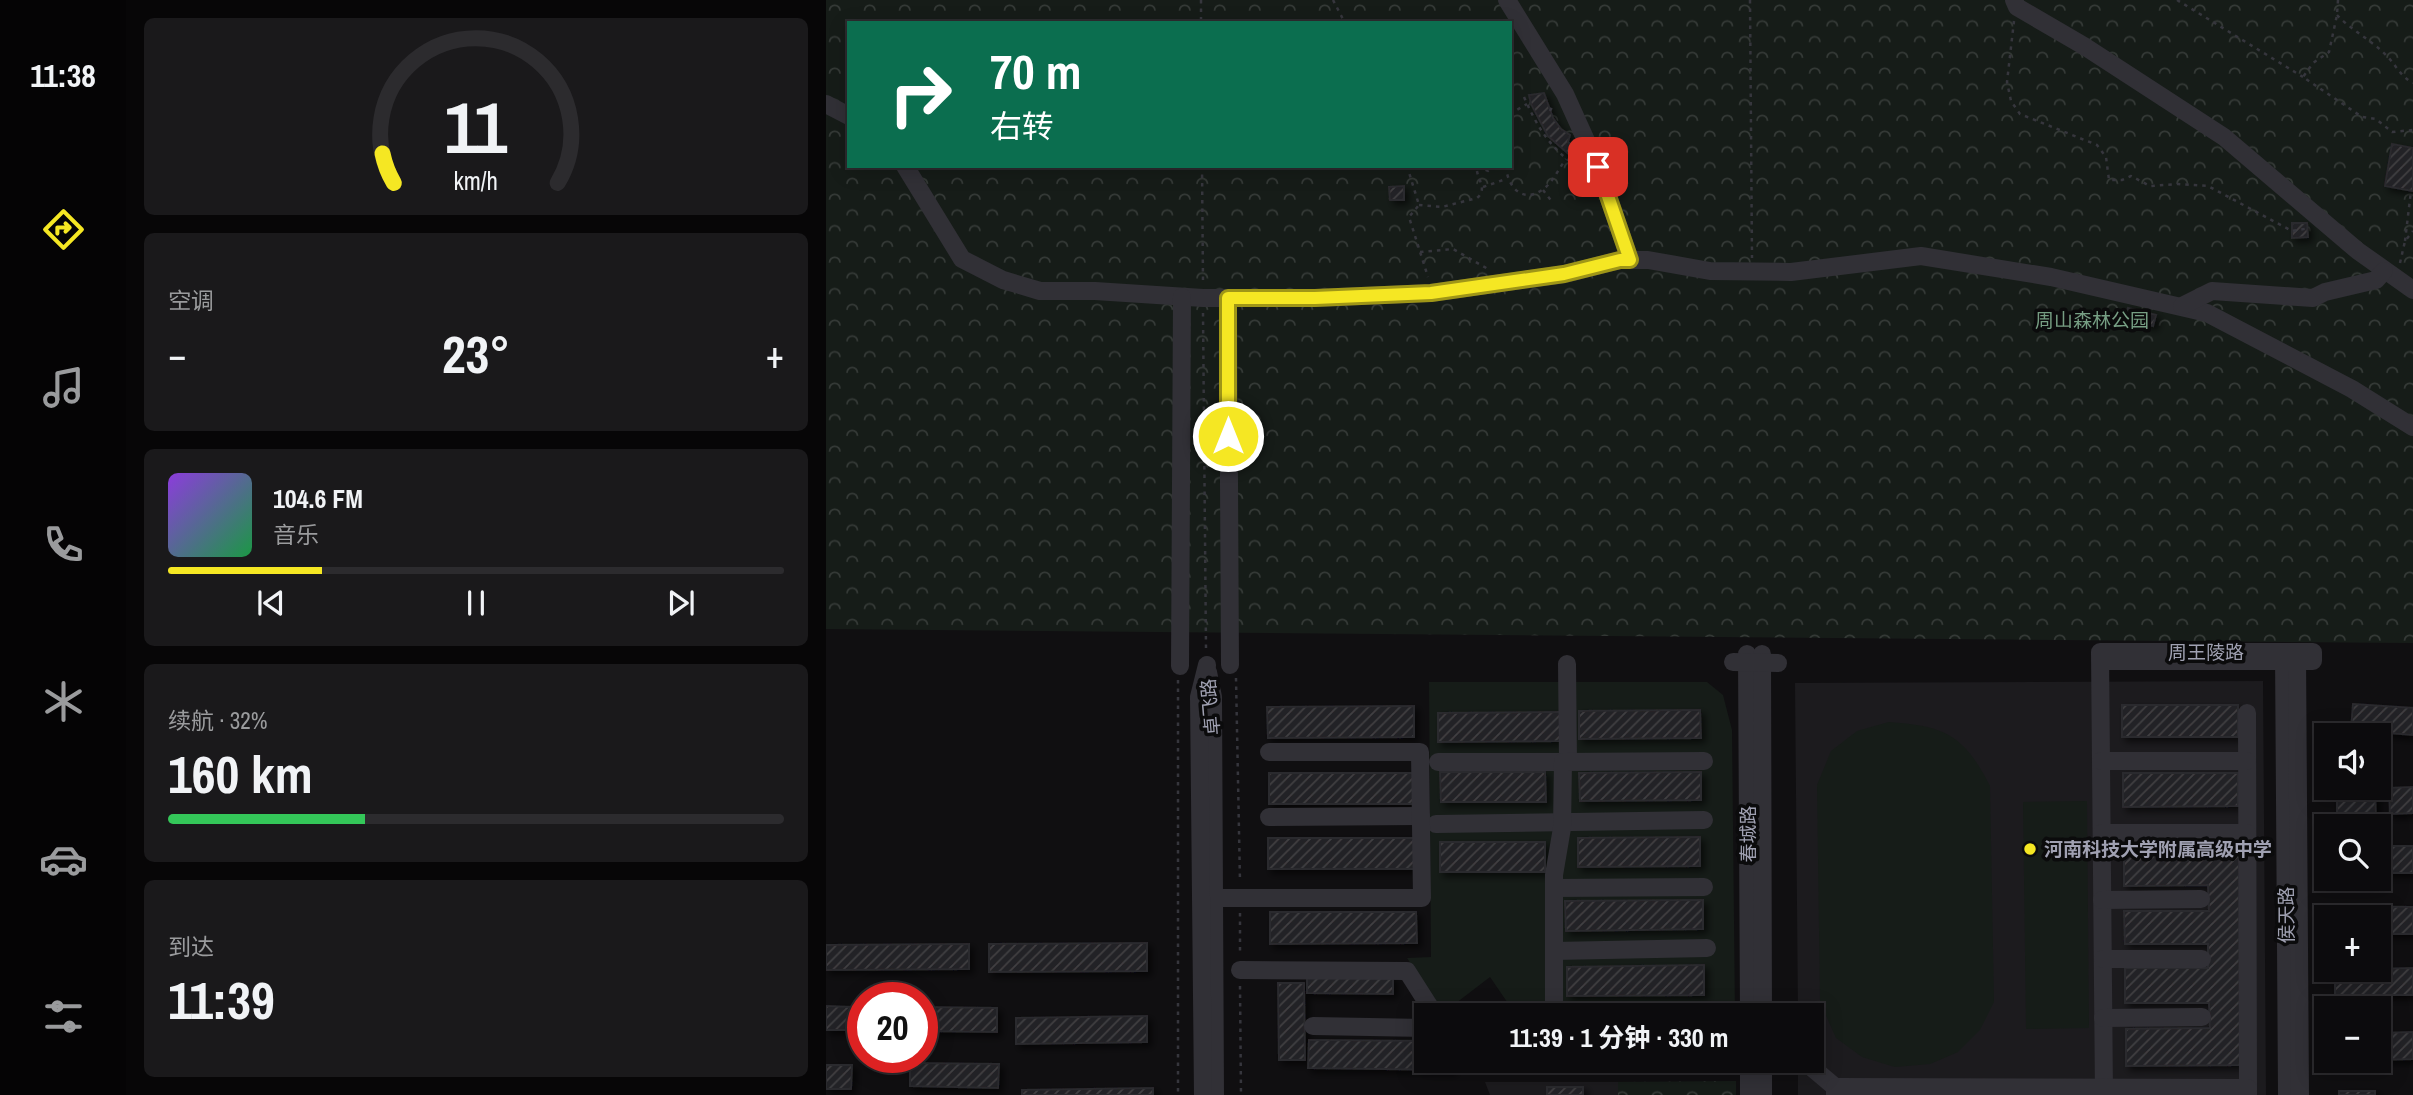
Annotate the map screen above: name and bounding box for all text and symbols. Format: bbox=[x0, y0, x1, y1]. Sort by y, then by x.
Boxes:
text: 70 m bbox=[990, 38, 1082, 104]
icon: right bbox=[875, 49, 966, 140]
text: 11:38 bbox=[30, 54, 96, 97]
text: 11 bbox=[444, 78, 508, 176]
text: 右转 bbox=[990, 105, 1054, 148]
pin bbox=[1568, 137, 1628, 197]
icon: arrive bbox=[1579, 148, 1617, 186]
text: km/h bbox=[454, 164, 498, 198]
icon: directions bbox=[39, 205, 88, 254]
text: 空调 bbox=[168, 285, 214, 316]
park label: 周山森林公园 bbox=[2035, 307, 2149, 333]
text: 23° bbox=[442, 319, 510, 389]
text: − bbox=[168, 329, 186, 380]
text: + bbox=[766, 329, 784, 380]
icon: music bbox=[39, 363, 88, 412]
position arrow bbox=[1191, 399, 1265, 473]
text: 104.6 FM bbox=[273, 481, 363, 516]
text: 音乐 bbox=[273, 519, 319, 550]
icon: phone bbox=[39, 520, 88, 569]
icon: previous bbox=[252, 584, 290, 622]
icon: pause bbox=[457, 584, 495, 622]
icon: next bbox=[662, 584, 700, 622]
street label: 周王陵路 bbox=[2168, 639, 2244, 665]
icon: climate bbox=[39, 677, 88, 726]
street label: 卓飞路 bbox=[1195, 677, 1225, 737]
text: 续航 · 32% bbox=[168, 705, 267, 736]
map controls bbox=[2314, 723, 2391, 1073]
button: sound bbox=[2314, 723, 2391, 800]
text: 160 km bbox=[168, 739, 313, 809]
street label: 春城路 bbox=[1735, 805, 1761, 863]
button: search bbox=[2314, 814, 2391, 891]
icon: car bbox=[39, 835, 88, 884]
place label: 河南科技大学附属高级中学 bbox=[2044, 836, 2272, 862]
marker: 河南科技大学附属高级中学 bbox=[2022, 841, 2038, 857]
street label: 侯天路 bbox=[2273, 886, 2299, 944]
button: + bbox=[2314, 905, 2391, 982]
text: 到达 bbox=[168, 931, 214, 962]
text: 11:39 bbox=[168, 965, 275, 1035]
speed limit sign: 20 bbox=[847, 982, 938, 1073]
icon: filters bbox=[39, 992, 88, 1041]
button: − bbox=[2314, 996, 2391, 1073]
text: 11:39 · 1 分钟 · 330 m bbox=[1509, 1020, 1729, 1055]

